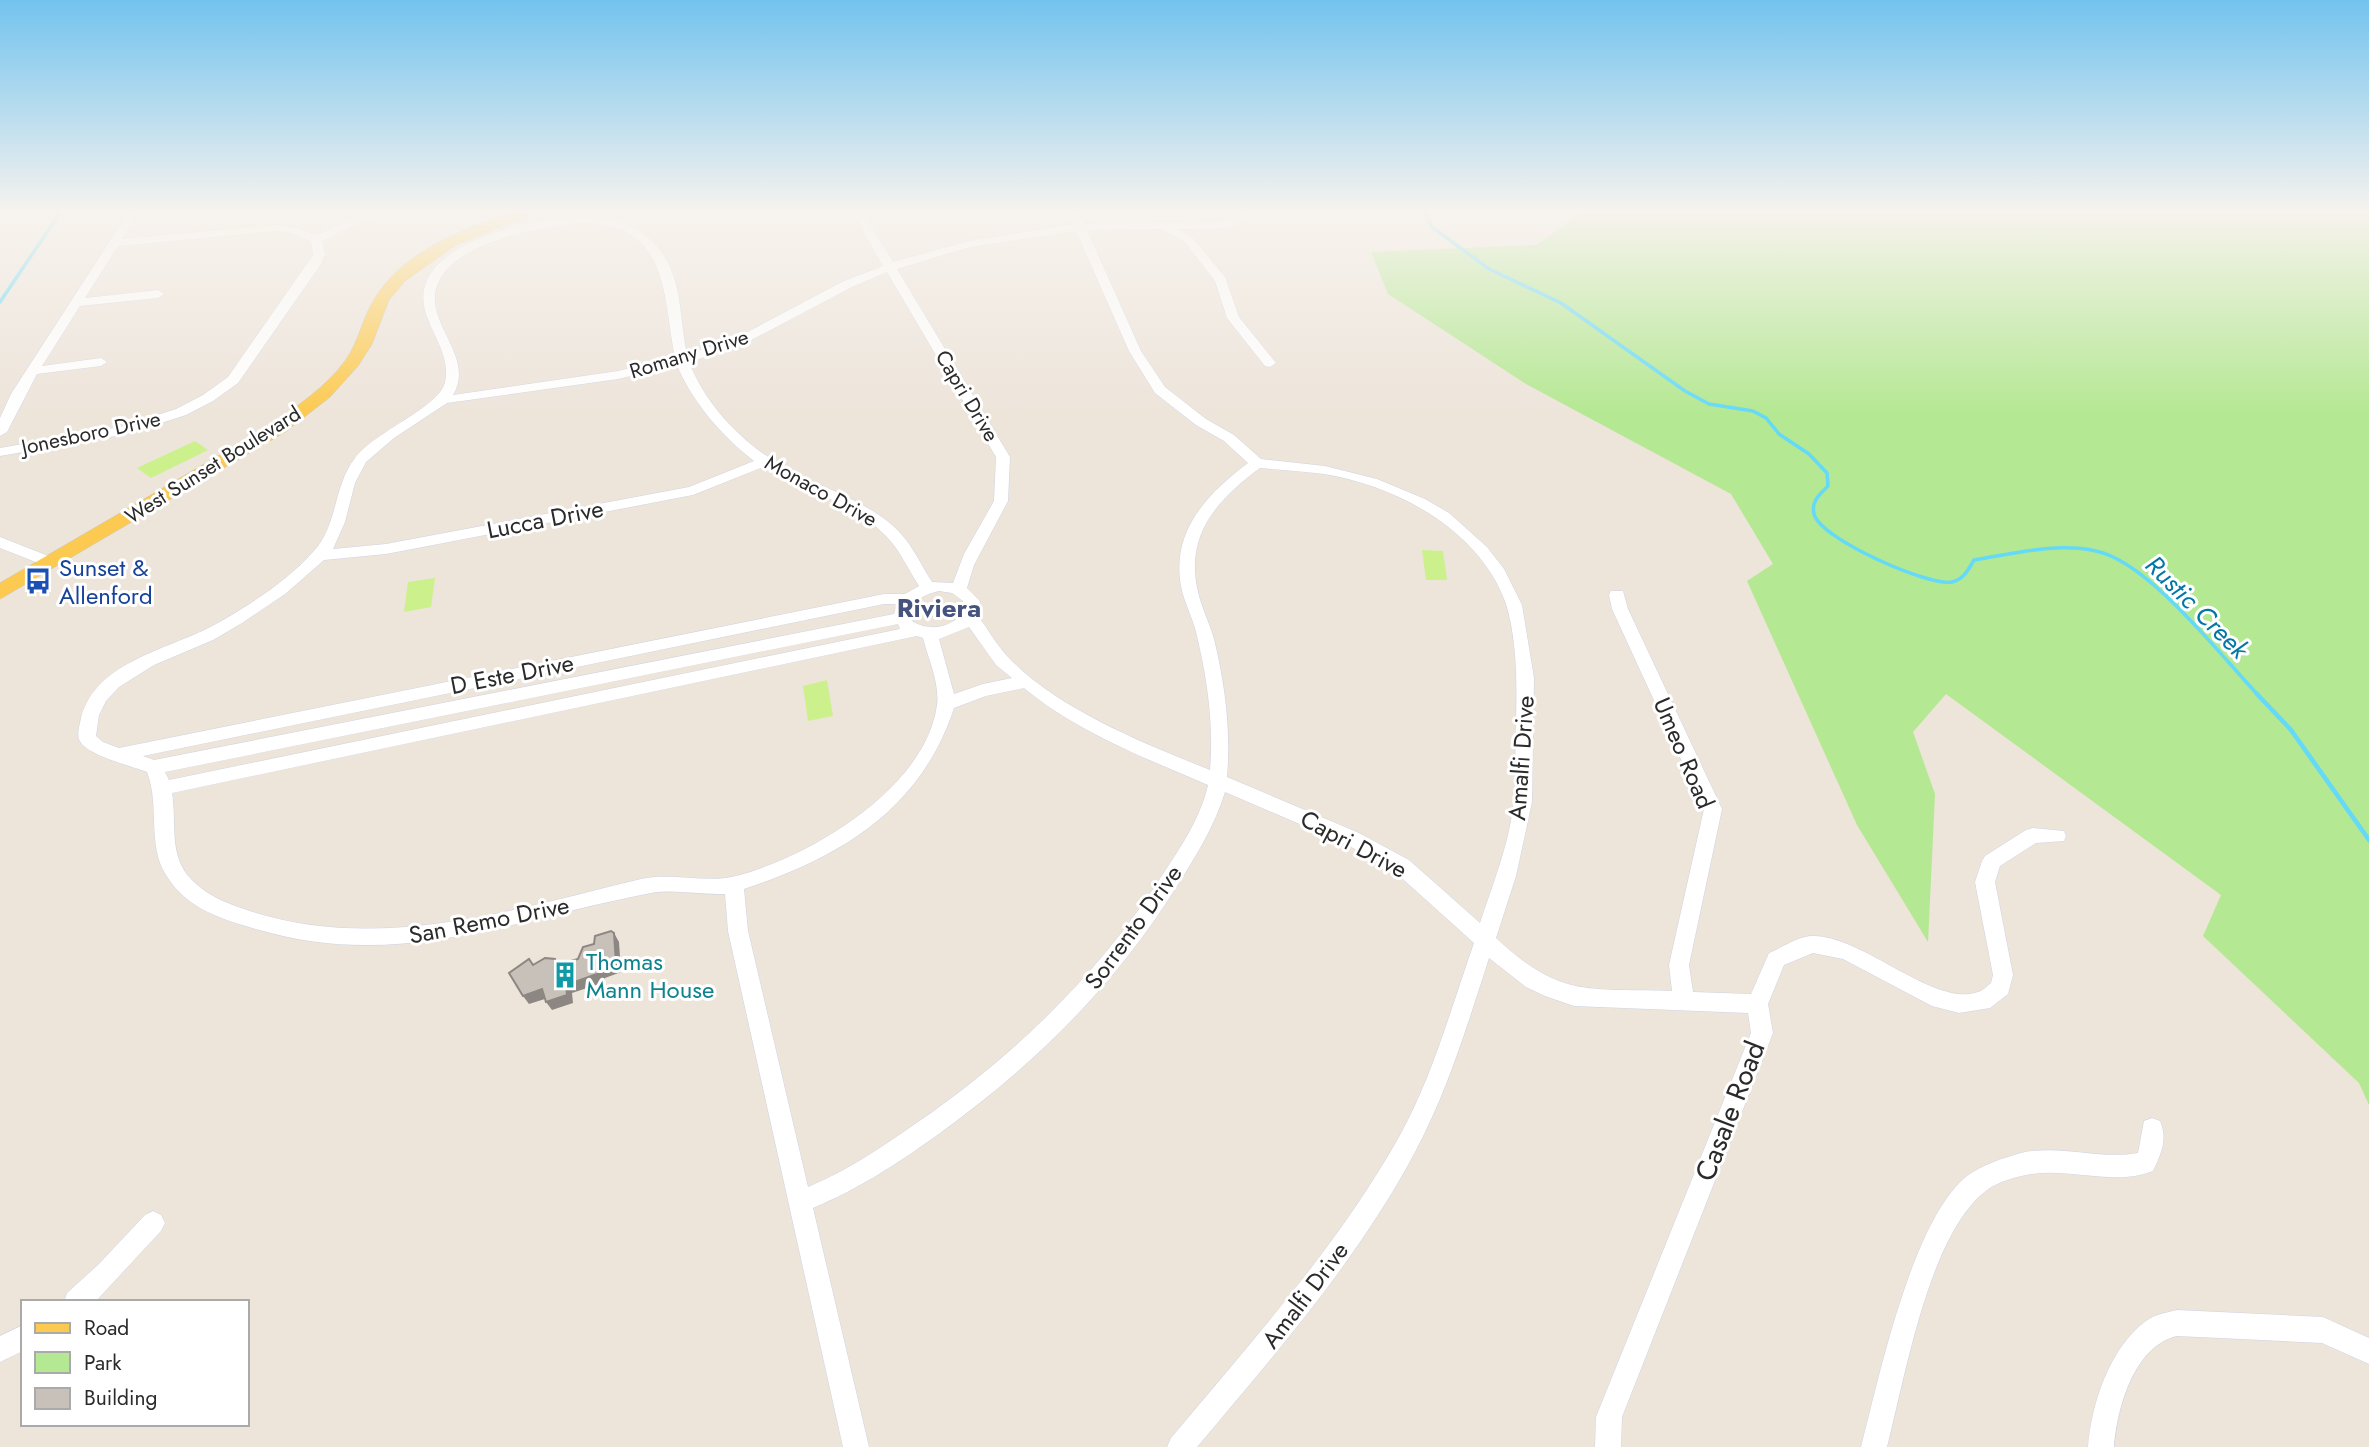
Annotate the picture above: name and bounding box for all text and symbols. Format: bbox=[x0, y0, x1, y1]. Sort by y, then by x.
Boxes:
street label: Romany Drive bbox=[626, 322, 752, 386]
street label: Capri Drive bbox=[928, 345, 1006, 448]
street label: West Sunset Boulevard bbox=[119, 399, 307, 531]
street label: Jonesboro Drive bbox=[16, 404, 164, 463]
street label: Monaco Drive bbox=[759, 448, 883, 534]
street label: Lucca Drive bbox=[484, 491, 606, 547]
water label: Rustic Creek bbox=[2137, 547, 2259, 669]
place label: Sunset & Allenford bbox=[59, 550, 153, 613]
bus stop icon: Sunset & Allenford bbox=[23, 566, 53, 596]
district label: Riviera bbox=[897, 589, 981, 627]
street label: D Este Drive bbox=[447, 645, 577, 703]
street label: Umeo Road bbox=[1645, 692, 1723, 814]
street label: Amalfi Drive bbox=[1499, 694, 1543, 822]
street label: Capri Drive bbox=[1294, 801, 1414, 887]
street label: Sorrento Drive bbox=[1076, 857, 1190, 997]
street label: San Remo Drive bbox=[406, 887, 572, 953]
place label: Thomas Mann House bbox=[586, 944, 714, 1007]
building icon: Thomas Mann House bbox=[550, 960, 580, 990]
street label: Casale Road bbox=[1685, 1035, 1775, 1187]
street label: Amalfi Drive bbox=[1253, 1234, 1357, 1356]
legend bbox=[21, 1300, 248, 1426]
text: Road bbox=[84, 1313, 129, 1343]
text: Park bbox=[84, 1348, 122, 1378]
text: Building bbox=[84, 1383, 157, 1413]

